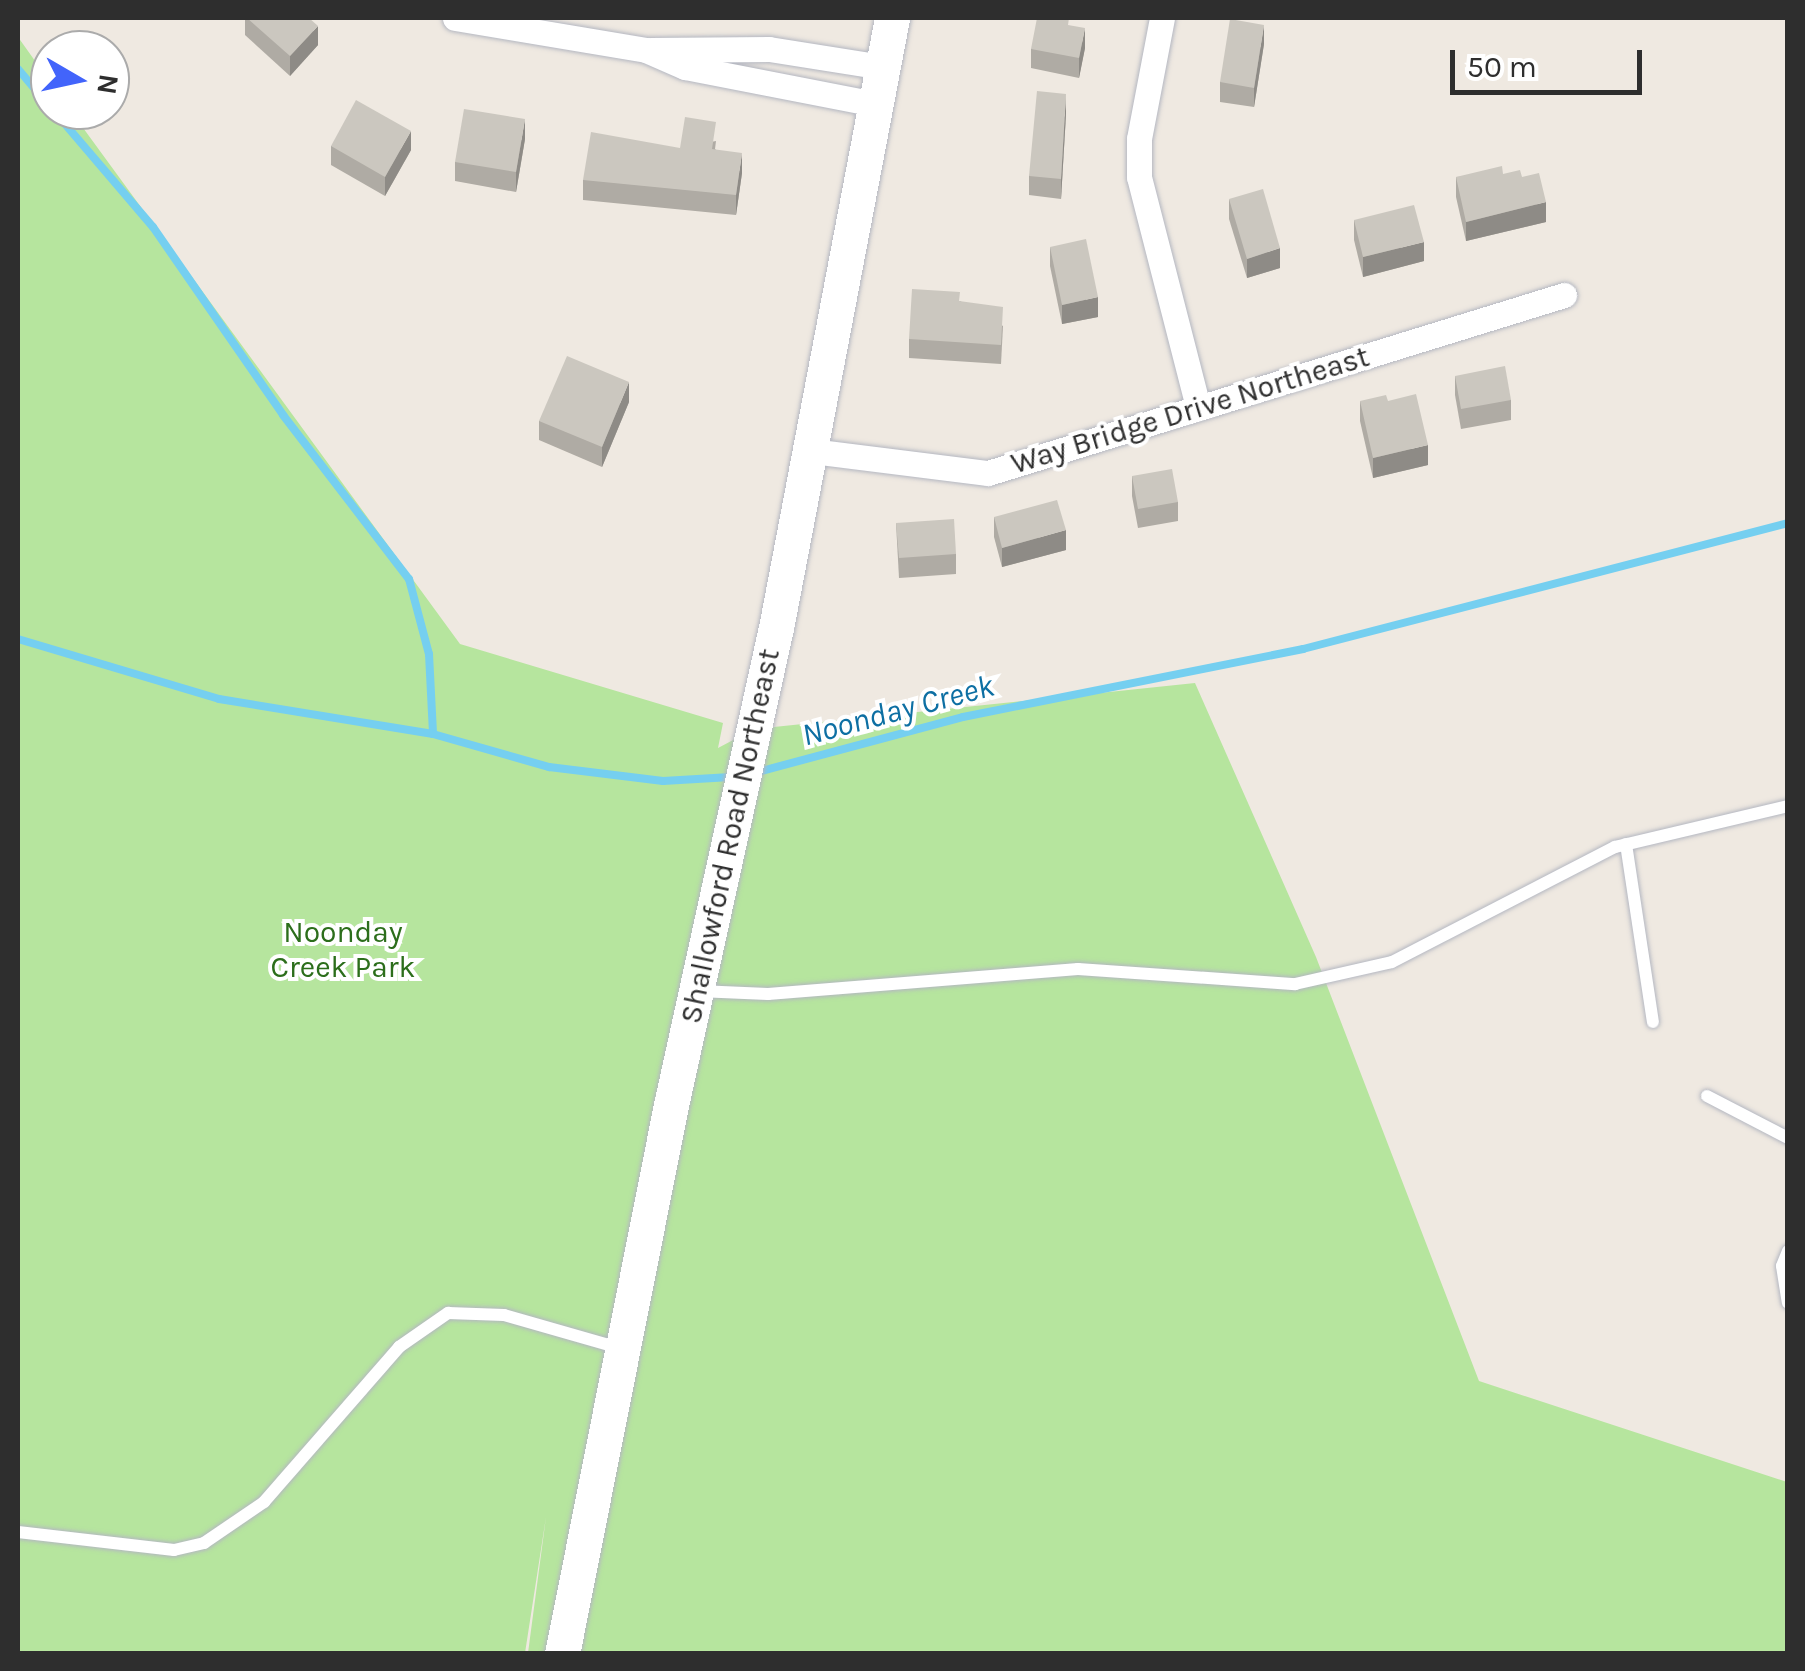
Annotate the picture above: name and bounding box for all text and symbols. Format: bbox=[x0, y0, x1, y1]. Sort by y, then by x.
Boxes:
north arrow bbox=[30, 30, 130, 130]
scale bar bbox=[1455, 30, 1648, 92]
text: 50 m bbox=[1467, 49, 1537, 85]
text: N bbox=[90, 72, 126, 97]
street label: Way Bridge Drive Northeast bbox=[1007, 338, 1373, 482]
street label: Shallowford Road Northeast bbox=[673, 645, 787, 1027]
water label: Noonday Creek bbox=[798, 667, 998, 755]
park label: Noonday Creek Park bbox=[271, 914, 415, 984]

